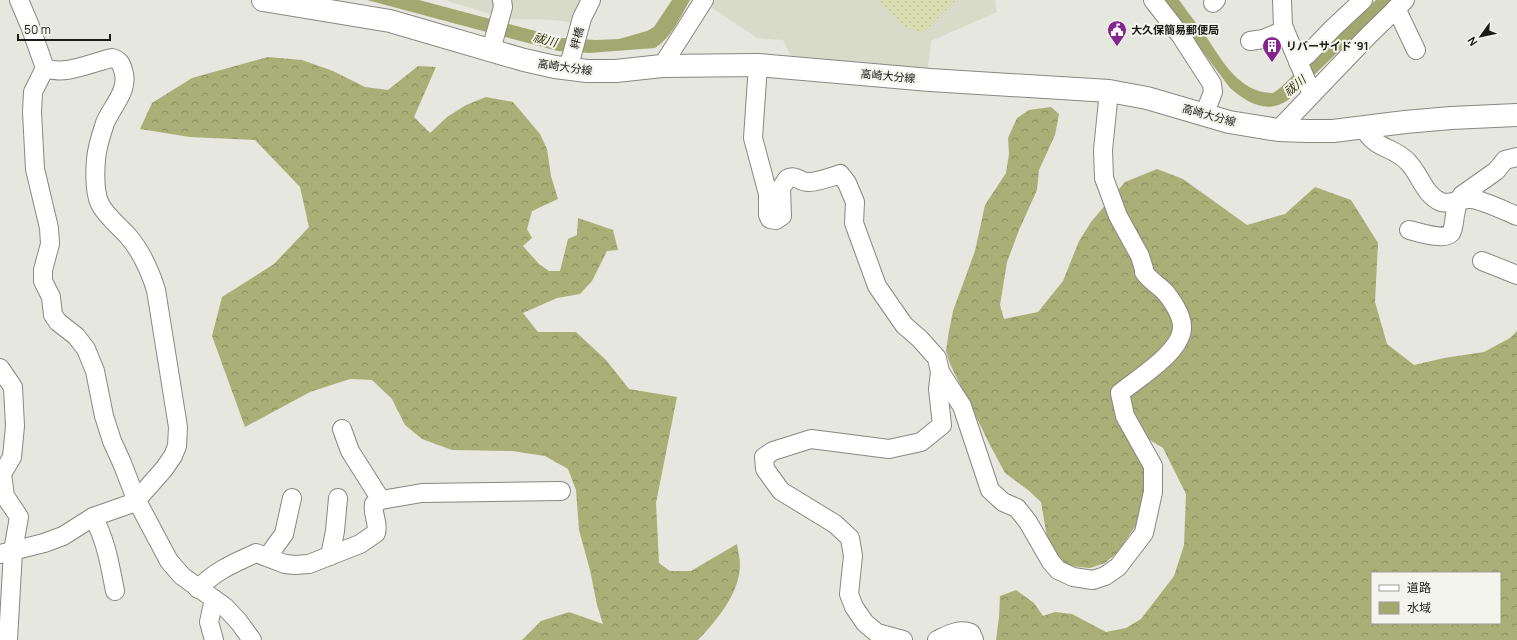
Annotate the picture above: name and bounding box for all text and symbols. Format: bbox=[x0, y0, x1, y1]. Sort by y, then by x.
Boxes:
scale bar bbox=[18, 16, 110, 42]
north arrow bbox=[1461, 16, 1501, 56]
public building icon: 大久保簡易郵便局 bbox=[1106, 19, 1128, 47]
text: 50 m bbox=[24, 21, 51, 38]
place label: 大久保簡易郵便局 bbox=[1131, 22, 1219, 37]
street label: 絆橋 bbox=[566, 25, 587, 51]
water label: 祓川 bbox=[531, 28, 561, 51]
text: N bbox=[1464, 34, 1481, 49]
building icon: リバーサイド '91 bbox=[1261, 35, 1283, 63]
place label: リバーサイド '91 bbox=[1286, 38, 1369, 53]
street label: 高崎大分線 bbox=[537, 55, 593, 78]
street label: 高崎大分線 bbox=[860, 66, 916, 85]
water label: 祓川 bbox=[1280, 70, 1311, 100]
street label: 高崎大分線 bbox=[1181, 100, 1238, 129]
legend bbox=[1371, 572, 1501, 624]
text: 道路 bbox=[1407, 579, 1431, 596]
text: 水域 bbox=[1407, 599, 1431, 616]

